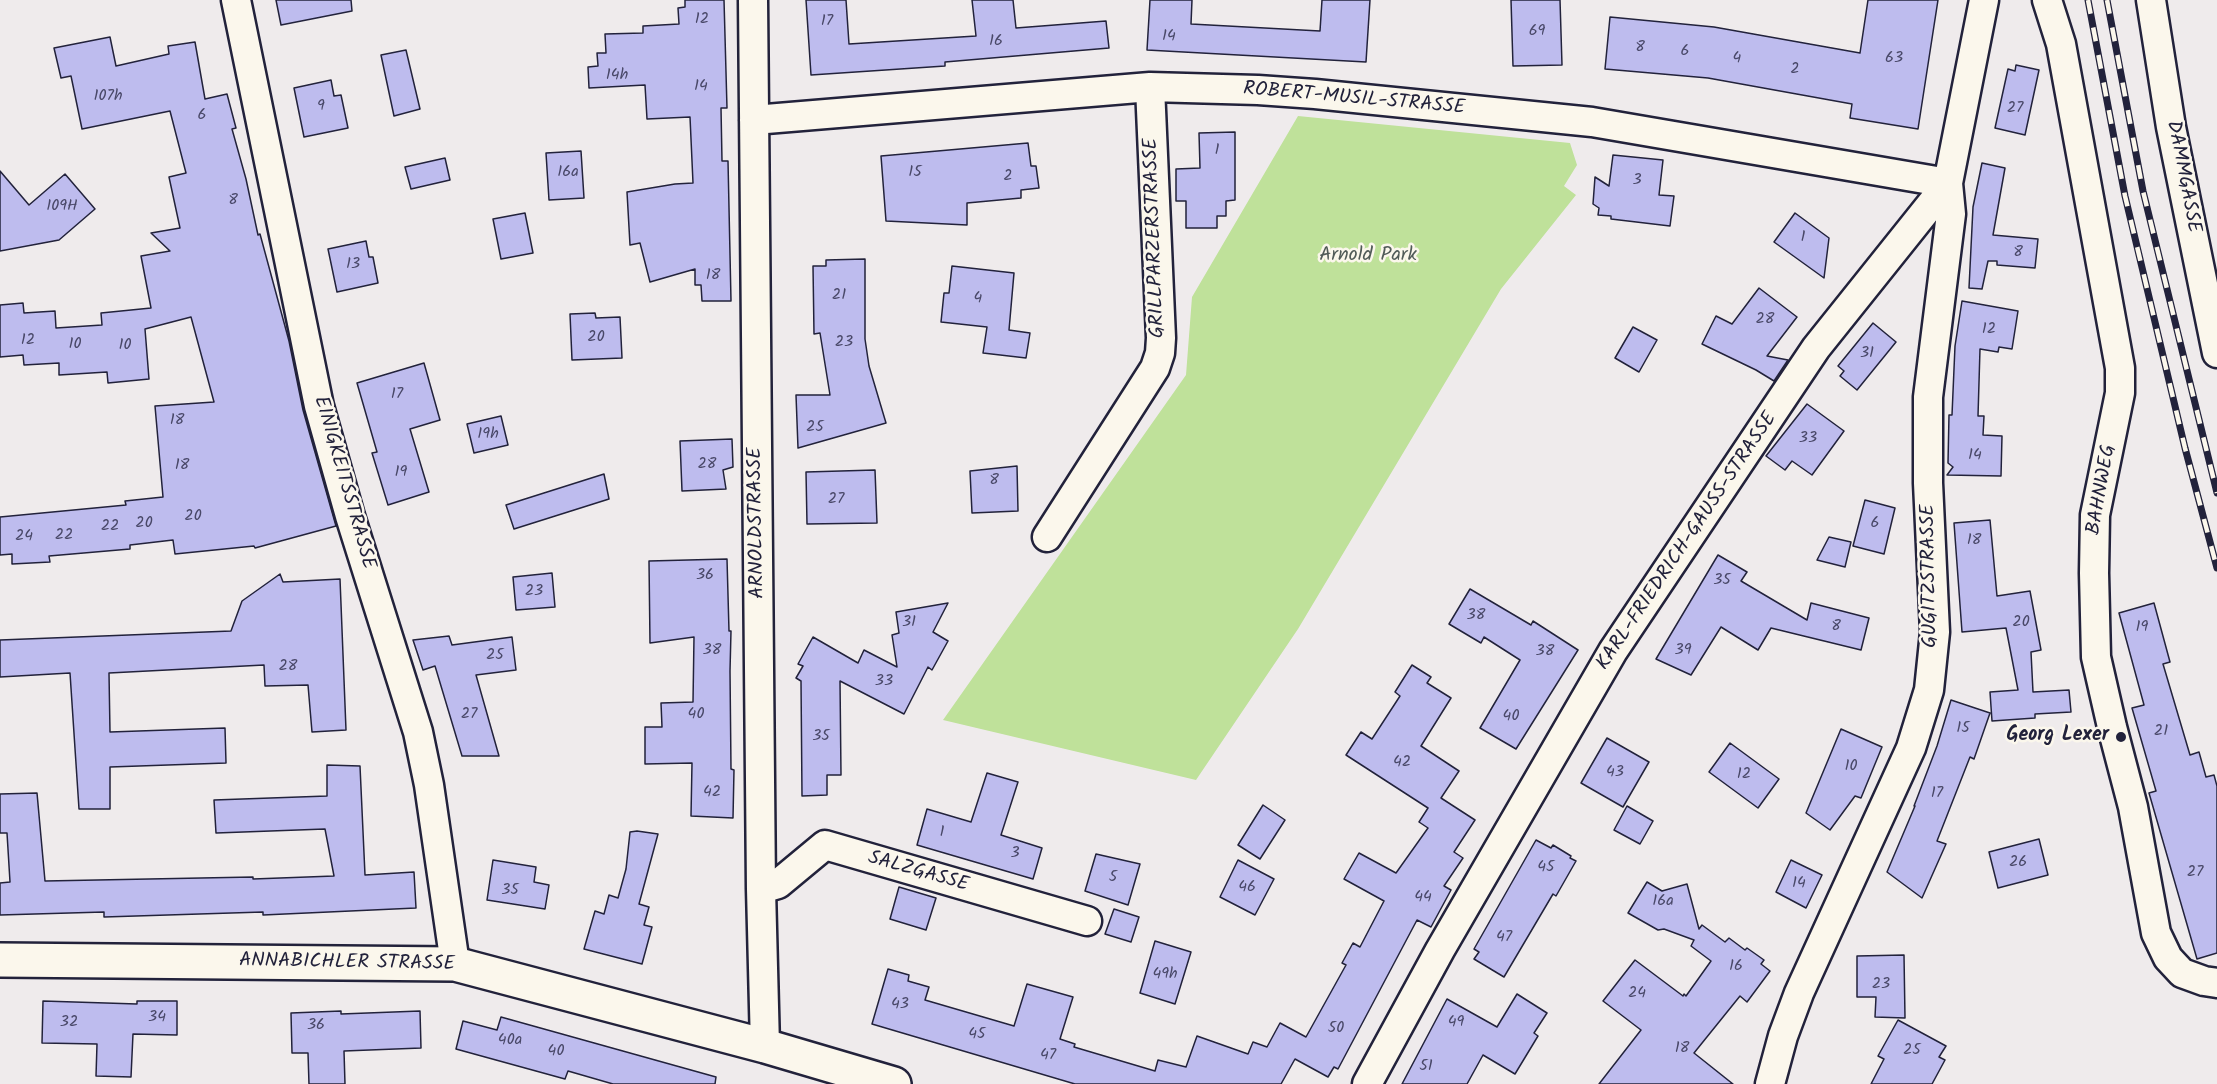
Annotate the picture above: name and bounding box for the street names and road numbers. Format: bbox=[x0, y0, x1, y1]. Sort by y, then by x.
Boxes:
street label: ROBERT-MUSIL-STRASSE bbox=[1242, 78, 1466, 122]
street label: DAMMGASSE bbox=[2159, 119, 2205, 235]
street label: GRILLPARZERSTRASSE bbox=[1141, 137, 1171, 339]
street label: EINIGKEITSSTRASSE bbox=[307, 394, 379, 572]
street label: KARL-FRIEDRICH-GAUSS-STRASSE bbox=[1592, 408, 1784, 676]
street label: BAHNWEG bbox=[2083, 443, 2123, 537]
street label: ARNOLDSTRASSE bbox=[745, 447, 771, 599]
street label: GUGITZSTRASSE bbox=[1918, 504, 1944, 648]
street label: SALZGASSE bbox=[865, 847, 971, 899]
street label: ANNABICHLER STRASSE bbox=[239, 950, 455, 978]

